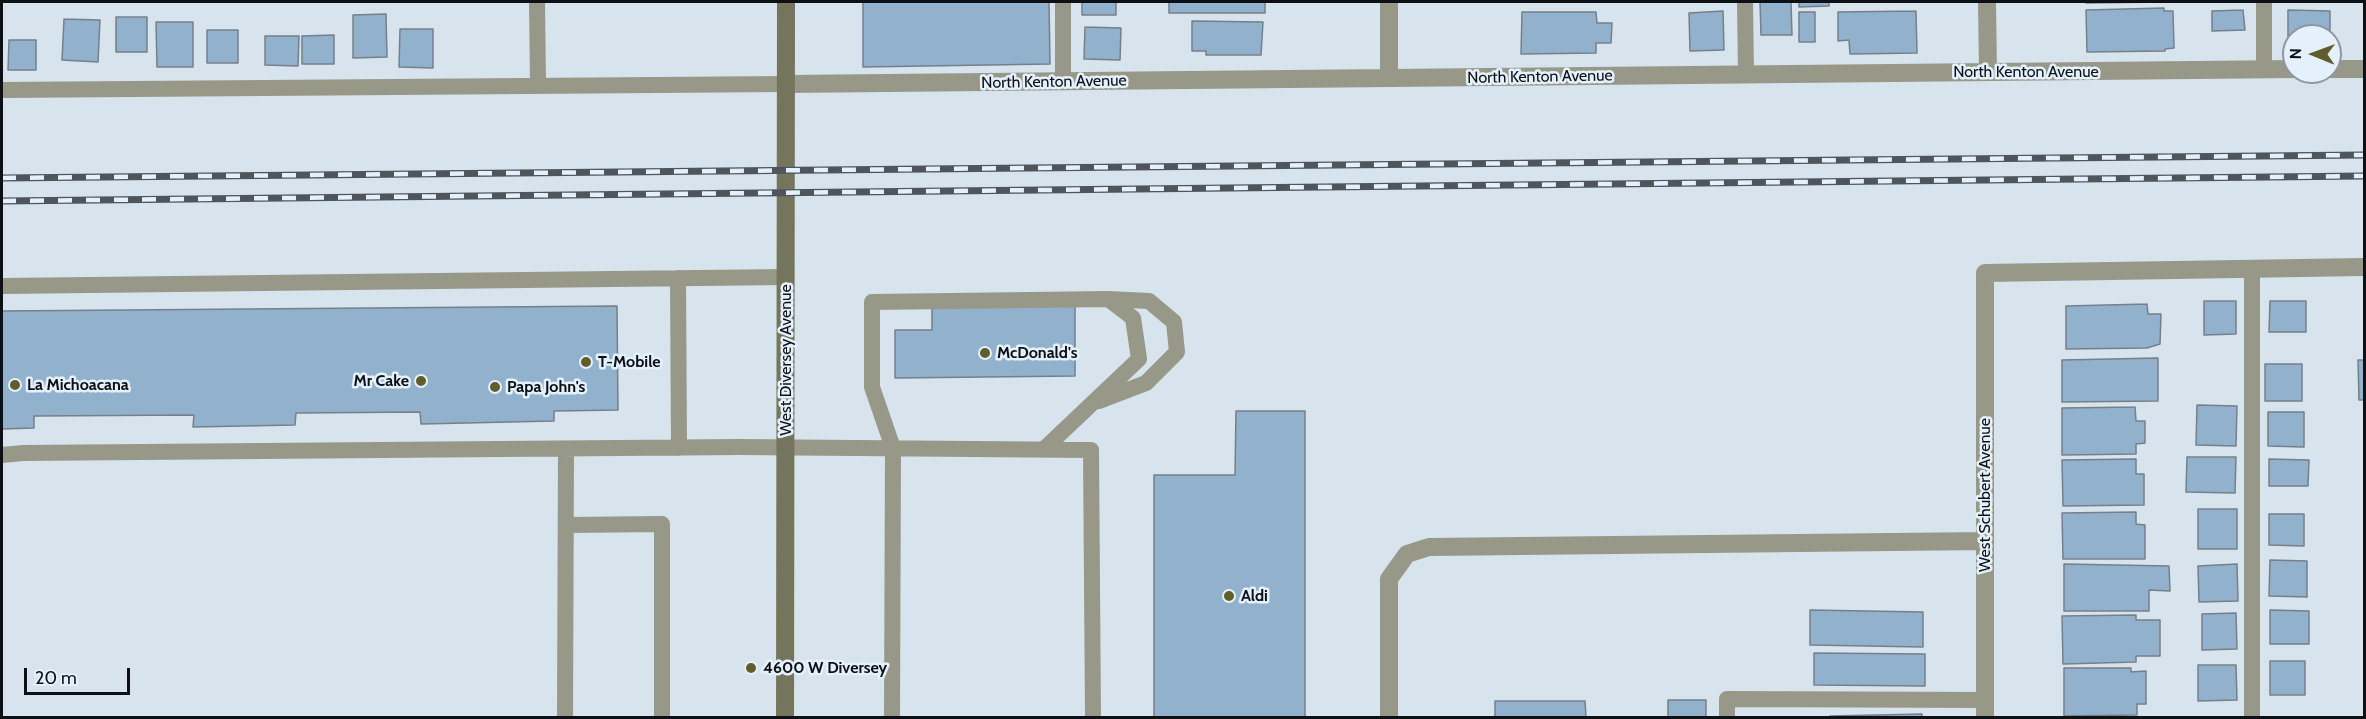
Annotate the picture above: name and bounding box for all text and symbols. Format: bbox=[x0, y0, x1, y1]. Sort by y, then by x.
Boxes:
north arrow bbox=[2282, 24, 2342, 84]
text: N bbox=[2286, 48, 2305, 60]
street label: North Kenton Avenue bbox=[1953, 62, 2099, 82]
street label: North Kenton Avenue bbox=[1467, 66, 1613, 88]
street label: North Kenton Avenue bbox=[981, 71, 1127, 93]
street label: West Diversey Avenue bbox=[776, 284, 796, 436]
place label: McDonald's bbox=[997, 343, 1077, 363]
marker: McDonald's bbox=[978, 346, 992, 360]
place label: T-Mobile bbox=[598, 352, 661, 372]
marker: T-Mobile bbox=[579, 355, 593, 369]
place label: Mr Cake bbox=[354, 371, 409, 391]
marker: Mr Cake bbox=[414, 374, 428, 388]
place label: La Michoacana bbox=[27, 375, 129, 395]
place label: Papa John's bbox=[507, 377, 585, 397]
marker: La Michoacana bbox=[8, 378, 22, 392]
marker: Papa John's bbox=[488, 380, 502, 394]
street label: West Schubert Avenue bbox=[1975, 418, 1995, 572]
place label: Aldi bbox=[1241, 586, 1268, 606]
marker: Aldi bbox=[1222, 589, 1236, 603]
scale bar bbox=[27, 656, 134, 694]
place label: 4600 W Diversey bbox=[763, 658, 887, 678]
marker: 4600 W Diversey bbox=[744, 661, 758, 675]
text: 20 m bbox=[35, 667, 77, 689]

